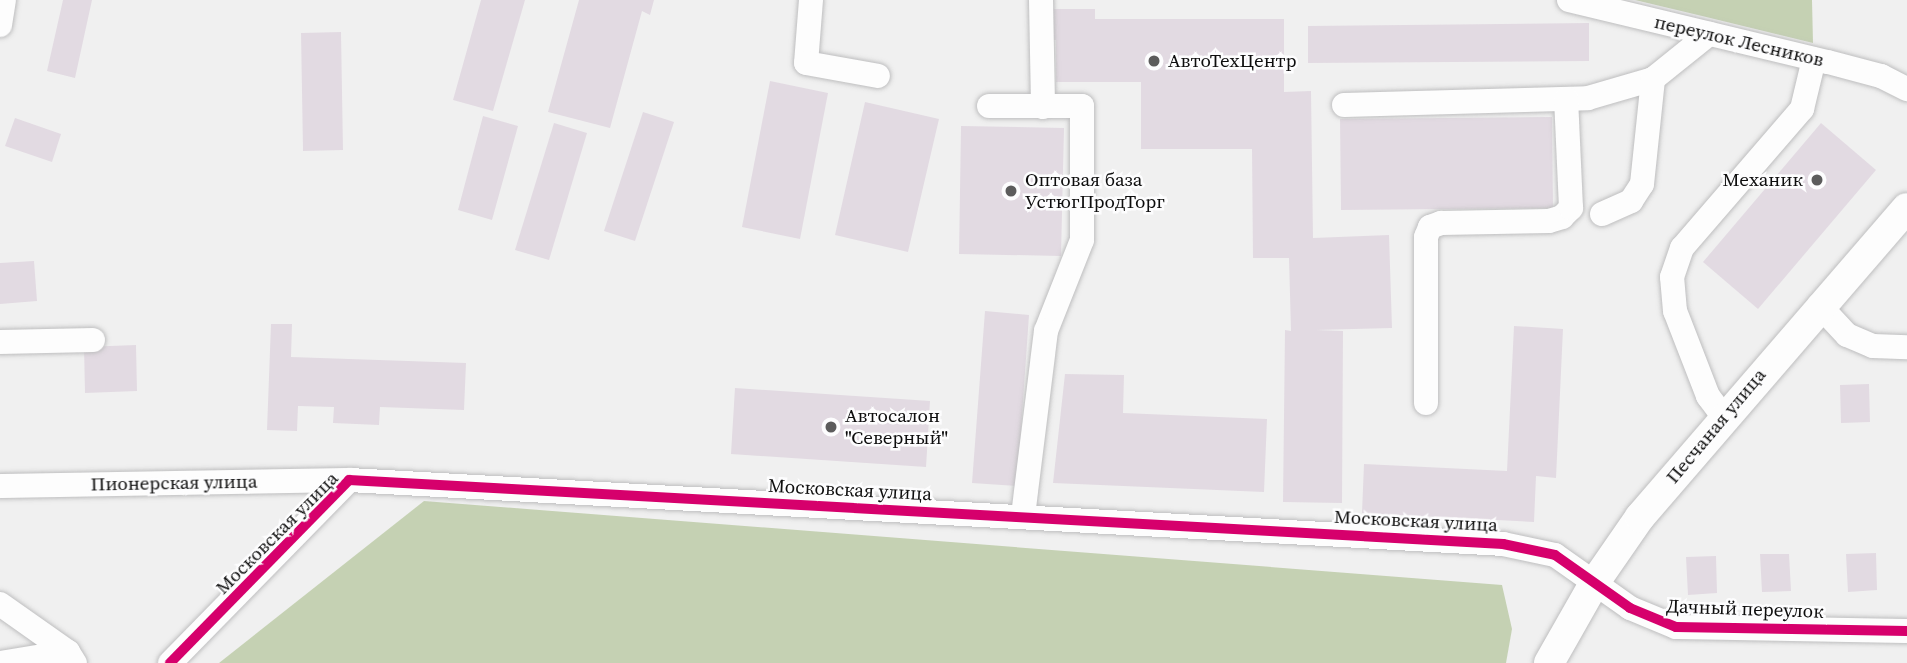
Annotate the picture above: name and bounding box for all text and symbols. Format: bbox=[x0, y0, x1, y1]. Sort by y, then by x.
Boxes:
street label: переулок Лесников bbox=[1652, 10, 1826, 72]
place label: АвтоТехЦентр bbox=[1168, 50, 1297, 72]
marker: АвтоТехЦентр bbox=[1146, 53, 1162, 69]
place label: Оптовая база УстюгПродТорг bbox=[1025, 169, 1165, 213]
place label: Механик bbox=[1722, 169, 1803, 191]
marker: Механик bbox=[1809, 172, 1825, 188]
marker: Оптовая база УстюгПродТорг bbox=[1003, 183, 1019, 199]
street label: Песчаная улица bbox=[1661, 364, 1771, 488]
place label: Автосалон "Северный" bbox=[845, 405, 948, 449]
marker: Автосалон "Северный" bbox=[823, 419, 839, 435]
street label: Московская улица bbox=[211, 467, 343, 599]
street label: Пионерская улица bbox=[90, 470, 258, 496]
street label: Московская улица bbox=[768, 474, 932, 506]
street label: Московская улица bbox=[1334, 505, 1498, 537]
street label: Дачный переулок bbox=[1666, 595, 1824, 623]

